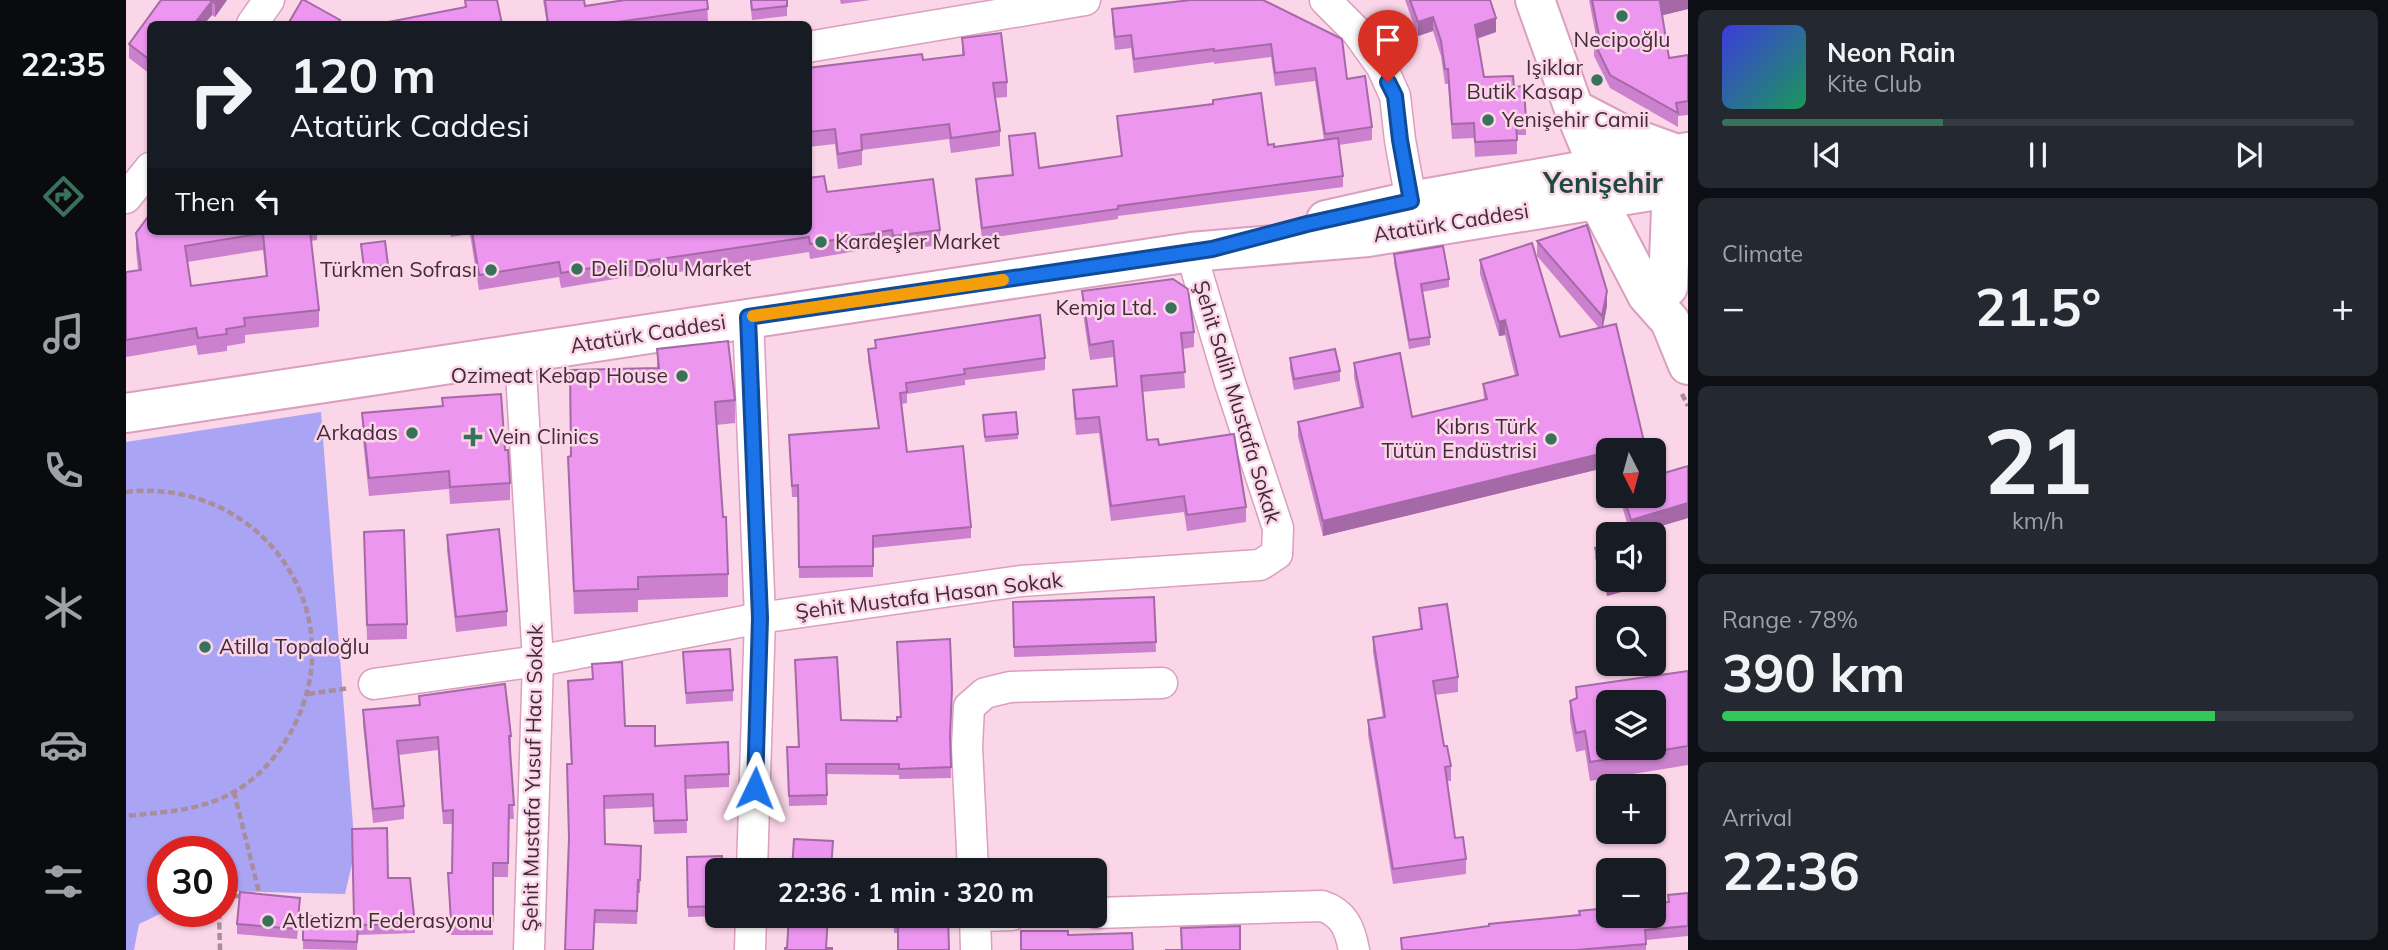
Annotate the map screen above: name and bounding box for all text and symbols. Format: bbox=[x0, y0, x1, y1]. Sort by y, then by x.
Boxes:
marker: Necipoğlu bbox=[1614, 8, 1630, 24]
pin bbox=[1358, 10, 1418, 82]
icon: arrive bbox=[1369, 21, 1407, 59]
place label: Necipoğlu bbox=[1574, 26, 1670, 52]
text: Neon Rain bbox=[1827, 36, 1956, 69]
text: 22:35 bbox=[21, 44, 105, 84]
text: 120 m bbox=[290, 44, 436, 105]
icon: right bbox=[175, 49, 266, 140]
place label: Işiklar Butik Kasap bbox=[1466, 54, 1583, 104]
text: Kite Club bbox=[1827, 69, 1922, 98]
marker: Işiklar Butik Kasap bbox=[1589, 72, 1605, 88]
text: Atatürk Caddesi bbox=[290, 105, 530, 145]
place label: Yenişehir Camii bbox=[1501, 106, 1649, 132]
marker: Yenişehir Camii bbox=[1480, 112, 1496, 128]
icon: previous bbox=[1808, 136, 1846, 174]
icon: pause bbox=[2019, 136, 2057, 174]
icon: next bbox=[2230, 136, 2268, 174]
district label: Yenişehir bbox=[1542, 165, 1663, 200]
icon: directions bbox=[39, 172, 88, 221]
icon: left bbox=[249, 182, 287, 220]
text: Then bbox=[175, 185, 235, 218]
street label: Atatürk Caddesi bbox=[1371, 197, 1530, 247]
place label: Kardeşler Market bbox=[835, 228, 1000, 254]
marker: Kardeşler Market bbox=[813, 234, 829, 250]
text: Climate bbox=[1722, 239, 1803, 268]
place label: Deli Dolu Market bbox=[591, 255, 751, 281]
place label: Türkmen Sofrası bbox=[320, 256, 477, 282]
marker: Deli Dolu Market bbox=[569, 261, 585, 277]
marker: Türkmen Sofrası bbox=[483, 262, 499, 278]
text: 21.5° bbox=[1975, 274, 2101, 339]
street label: Şehit Salih Mustafa Sokak bbox=[1189, 277, 1287, 527]
text: − bbox=[1722, 283, 1745, 331]
text: + bbox=[2331, 283, 2354, 331]
place label: Kemja Ltd. bbox=[1055, 294, 1157, 320]
marker: Kemja Ltd. bbox=[1163, 300, 1179, 316]
street label: Atatürk Caddesi bbox=[568, 308, 727, 358]
icon: music bbox=[39, 309, 88, 358]
place label: Ozimeat Kebap House bbox=[451, 362, 668, 388]
marker: Ozimeat Kebap House bbox=[674, 368, 690, 384]
text: 21 bbox=[1983, 403, 2093, 517]
place label: Kıbrıs Türk Tütün Endüstrisi bbox=[1381, 413, 1537, 463]
place label: Arkadas bbox=[316, 419, 398, 445]
place label: Vein Clinics bbox=[489, 423, 599, 449]
marker: Arkadas bbox=[404, 425, 420, 441]
marker: Vein Clinics bbox=[463, 427, 483, 447]
marker: Kıbrıs Türk Tütün Endüstrisi bbox=[1543, 431, 1559, 447]
north arrow bbox=[1596, 438, 1666, 508]
map controls bbox=[1596, 438, 1666, 928]
icon: phone bbox=[39, 446, 88, 495]
text: km/h bbox=[2012, 506, 2064, 535]
button: sound bbox=[1596, 522, 1666, 592]
street label: Şehit Mustafa Hasan Sokak bbox=[794, 566, 1064, 624]
icon: climate bbox=[39, 583, 88, 632]
text: Range · 78% bbox=[1722, 605, 1858, 634]
button: search bbox=[1596, 606, 1666, 676]
street label: Şehit Mustafa Yusuf Hacı Sokak bbox=[516, 624, 548, 932]
place label: Atilla Topaloğlu bbox=[219, 633, 370, 659]
marker: Atilla Topaloğlu bbox=[197, 639, 213, 655]
text: 390 km bbox=[1722, 640, 1905, 705]
button: layers bbox=[1596, 690, 1666, 760]
icon: car bbox=[39, 720, 88, 769]
position arrow bbox=[718, 751, 792, 825]
button: + bbox=[1596, 774, 1666, 844]
text: Arrival bbox=[1722, 803, 1792, 832]
speed limit sign: 30 bbox=[147, 836, 238, 927]
text: 22:36 bbox=[1722, 838, 1860, 903]
icon: filters bbox=[39, 857, 88, 906]
button: − bbox=[1596, 858, 1666, 928]
text: 22:36 · 1 min · 320 m bbox=[778, 876, 1034, 909]
place label: Atletizm Federasyonu bbox=[282, 907, 493, 933]
marker: Atletizm Federasyonu bbox=[260, 913, 276, 929]

